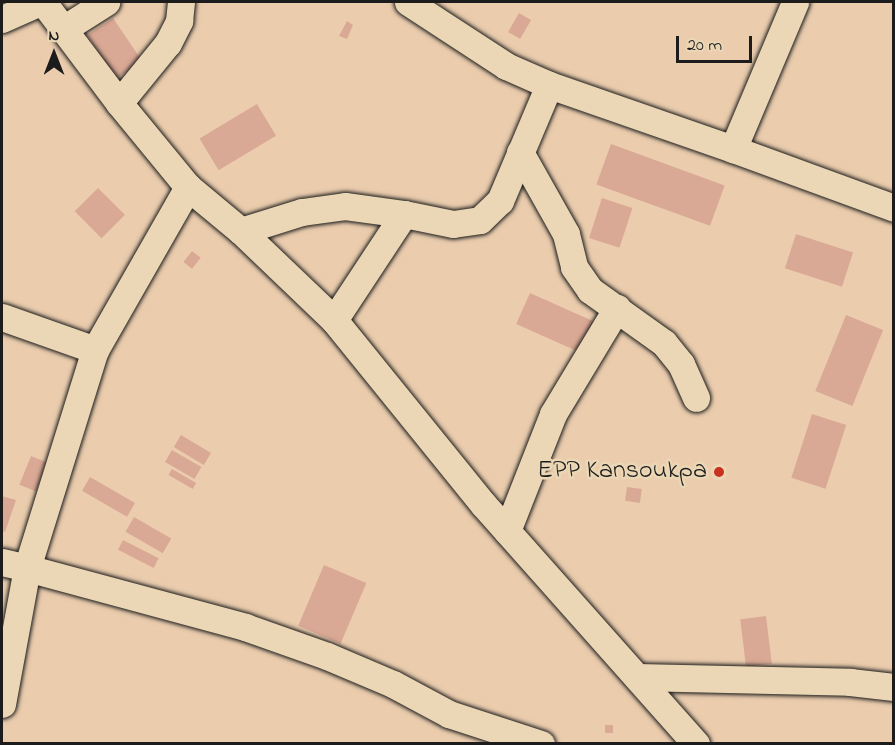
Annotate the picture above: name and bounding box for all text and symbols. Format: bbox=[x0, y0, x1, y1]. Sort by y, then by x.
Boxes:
north arrow bbox=[24, 24, 84, 84]
text: N bbox=[49, 24, 59, 48]
scale bar bbox=[679, 24, 756, 62]
text: 20 m bbox=[687, 33, 722, 59]
place label: EPP Kansoukpa bbox=[537, 456, 707, 488]
marker: EPP Kansoukpa bbox=[712, 465, 726, 479]

